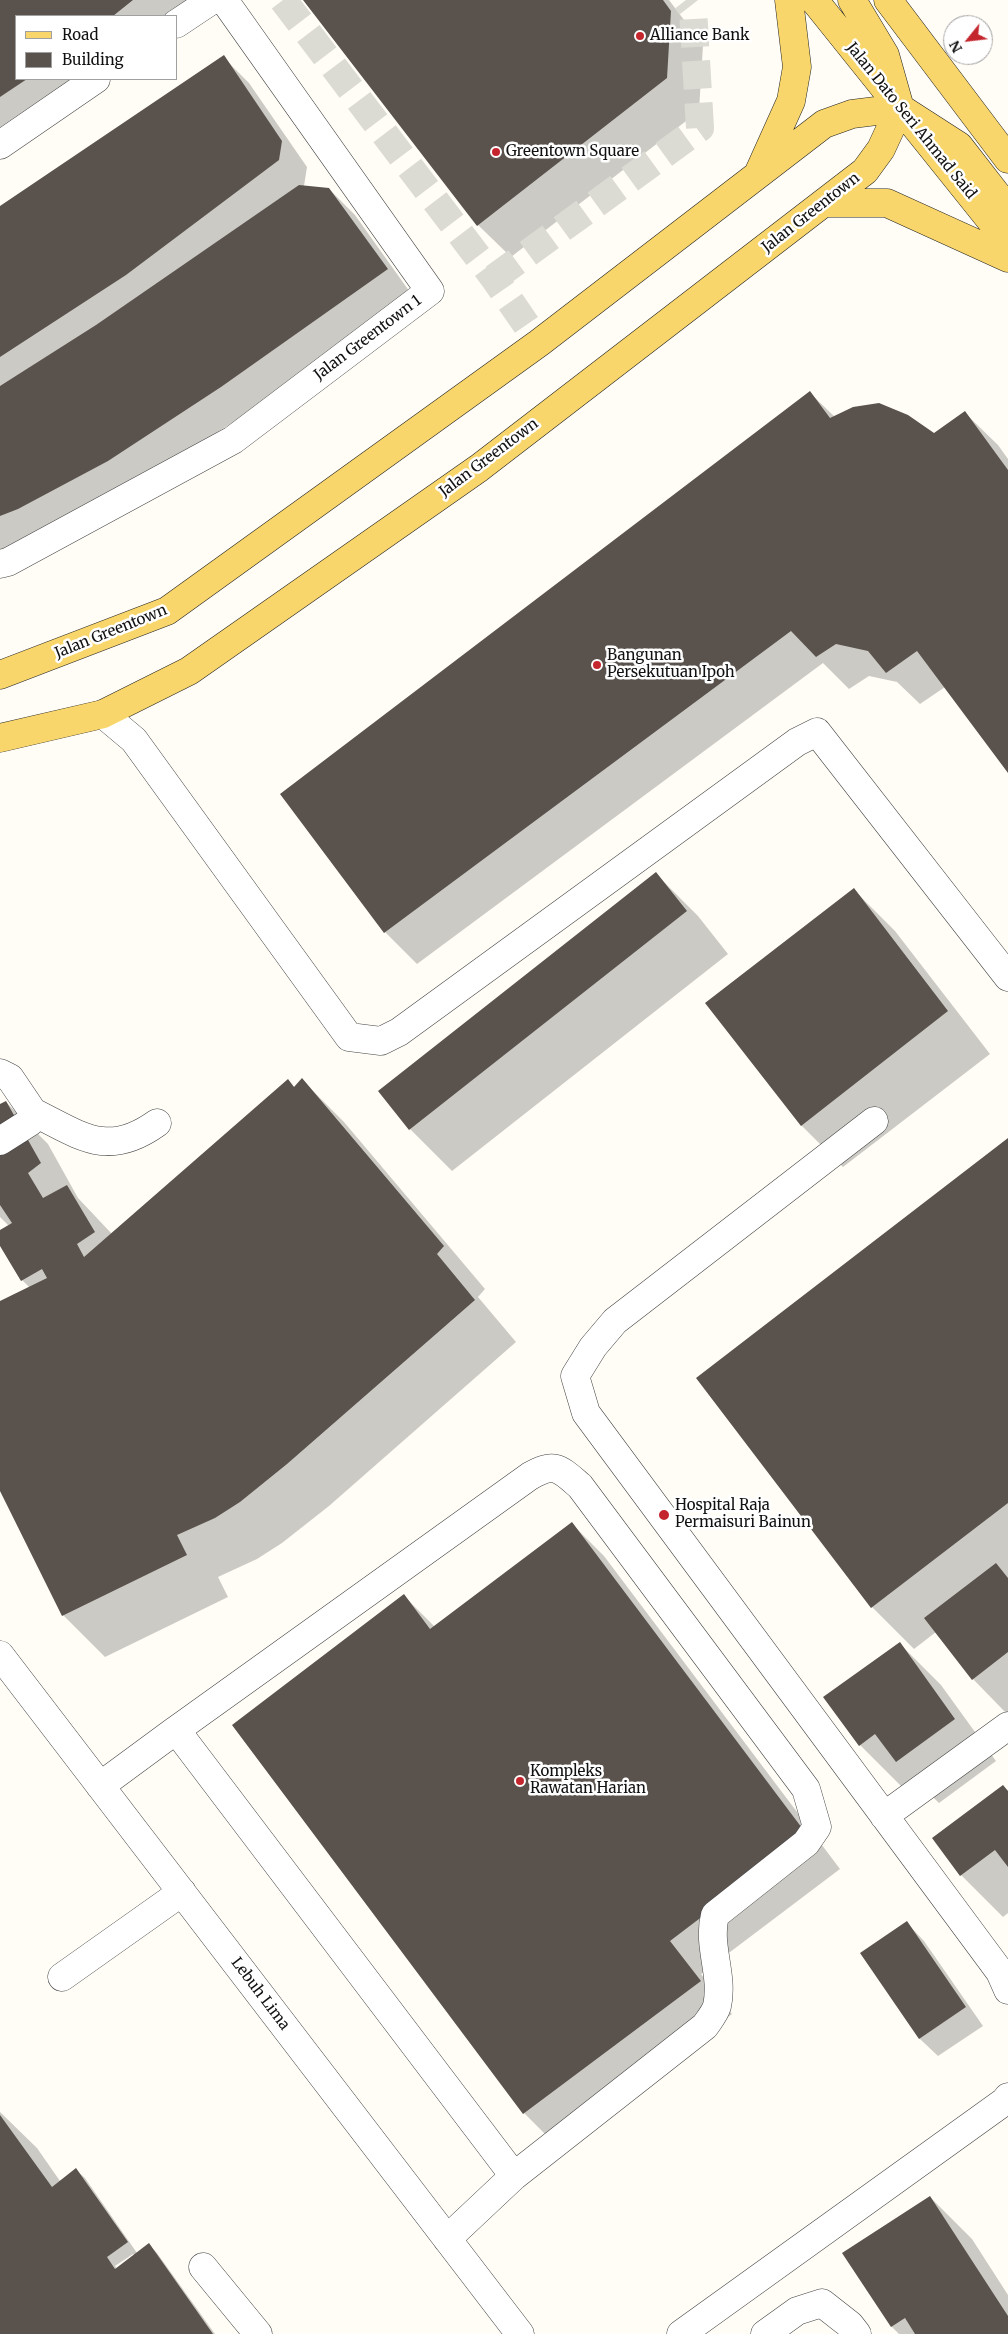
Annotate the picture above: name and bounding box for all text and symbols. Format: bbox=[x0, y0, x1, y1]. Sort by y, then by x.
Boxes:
legend bbox=[15, 15, 178, 80]
north arrow bbox=[943, 15, 993, 65]
text: Road bbox=[62, 25, 98, 44]
place label: Alliance Bank bbox=[650, 27, 750, 45]
marker: Alliance Bank bbox=[634, 30, 646, 42]
text: N bbox=[945, 38, 966, 56]
street label: Jalan Dato Seri Ahmad Said bbox=[842, 39, 980, 203]
text: Building bbox=[62, 50, 124, 69]
place label: Greentown Square bbox=[506, 143, 639, 161]
marker: Greentown Square bbox=[490, 146, 502, 158]
street label: Jalan Greentown bbox=[758, 169, 864, 257]
street label: Jalan Greentown 1 bbox=[311, 292, 425, 384]
street label: Jalan Greentown bbox=[436, 415, 542, 501]
street label: Jalan Greentown bbox=[52, 601, 170, 663]
place label: Bangunan Persekutuan Ipoh bbox=[607, 647, 735, 682]
marker: Bangunan Persekutuan Ipoh bbox=[591, 659, 603, 671]
place label: Hospital Raja Permaisuri Bainun bbox=[675, 1497, 811, 1532]
marker: Hospital Raja Permaisuri Bainun bbox=[657, 1508, 671, 1522]
place label: Kompleks Rawatan Harian bbox=[530, 1763, 646, 1798]
marker: Kompleks Rawatan Harian bbox=[514, 1775, 526, 1787]
street label: Lebuh Lima bbox=[227, 1954, 293, 2034]

